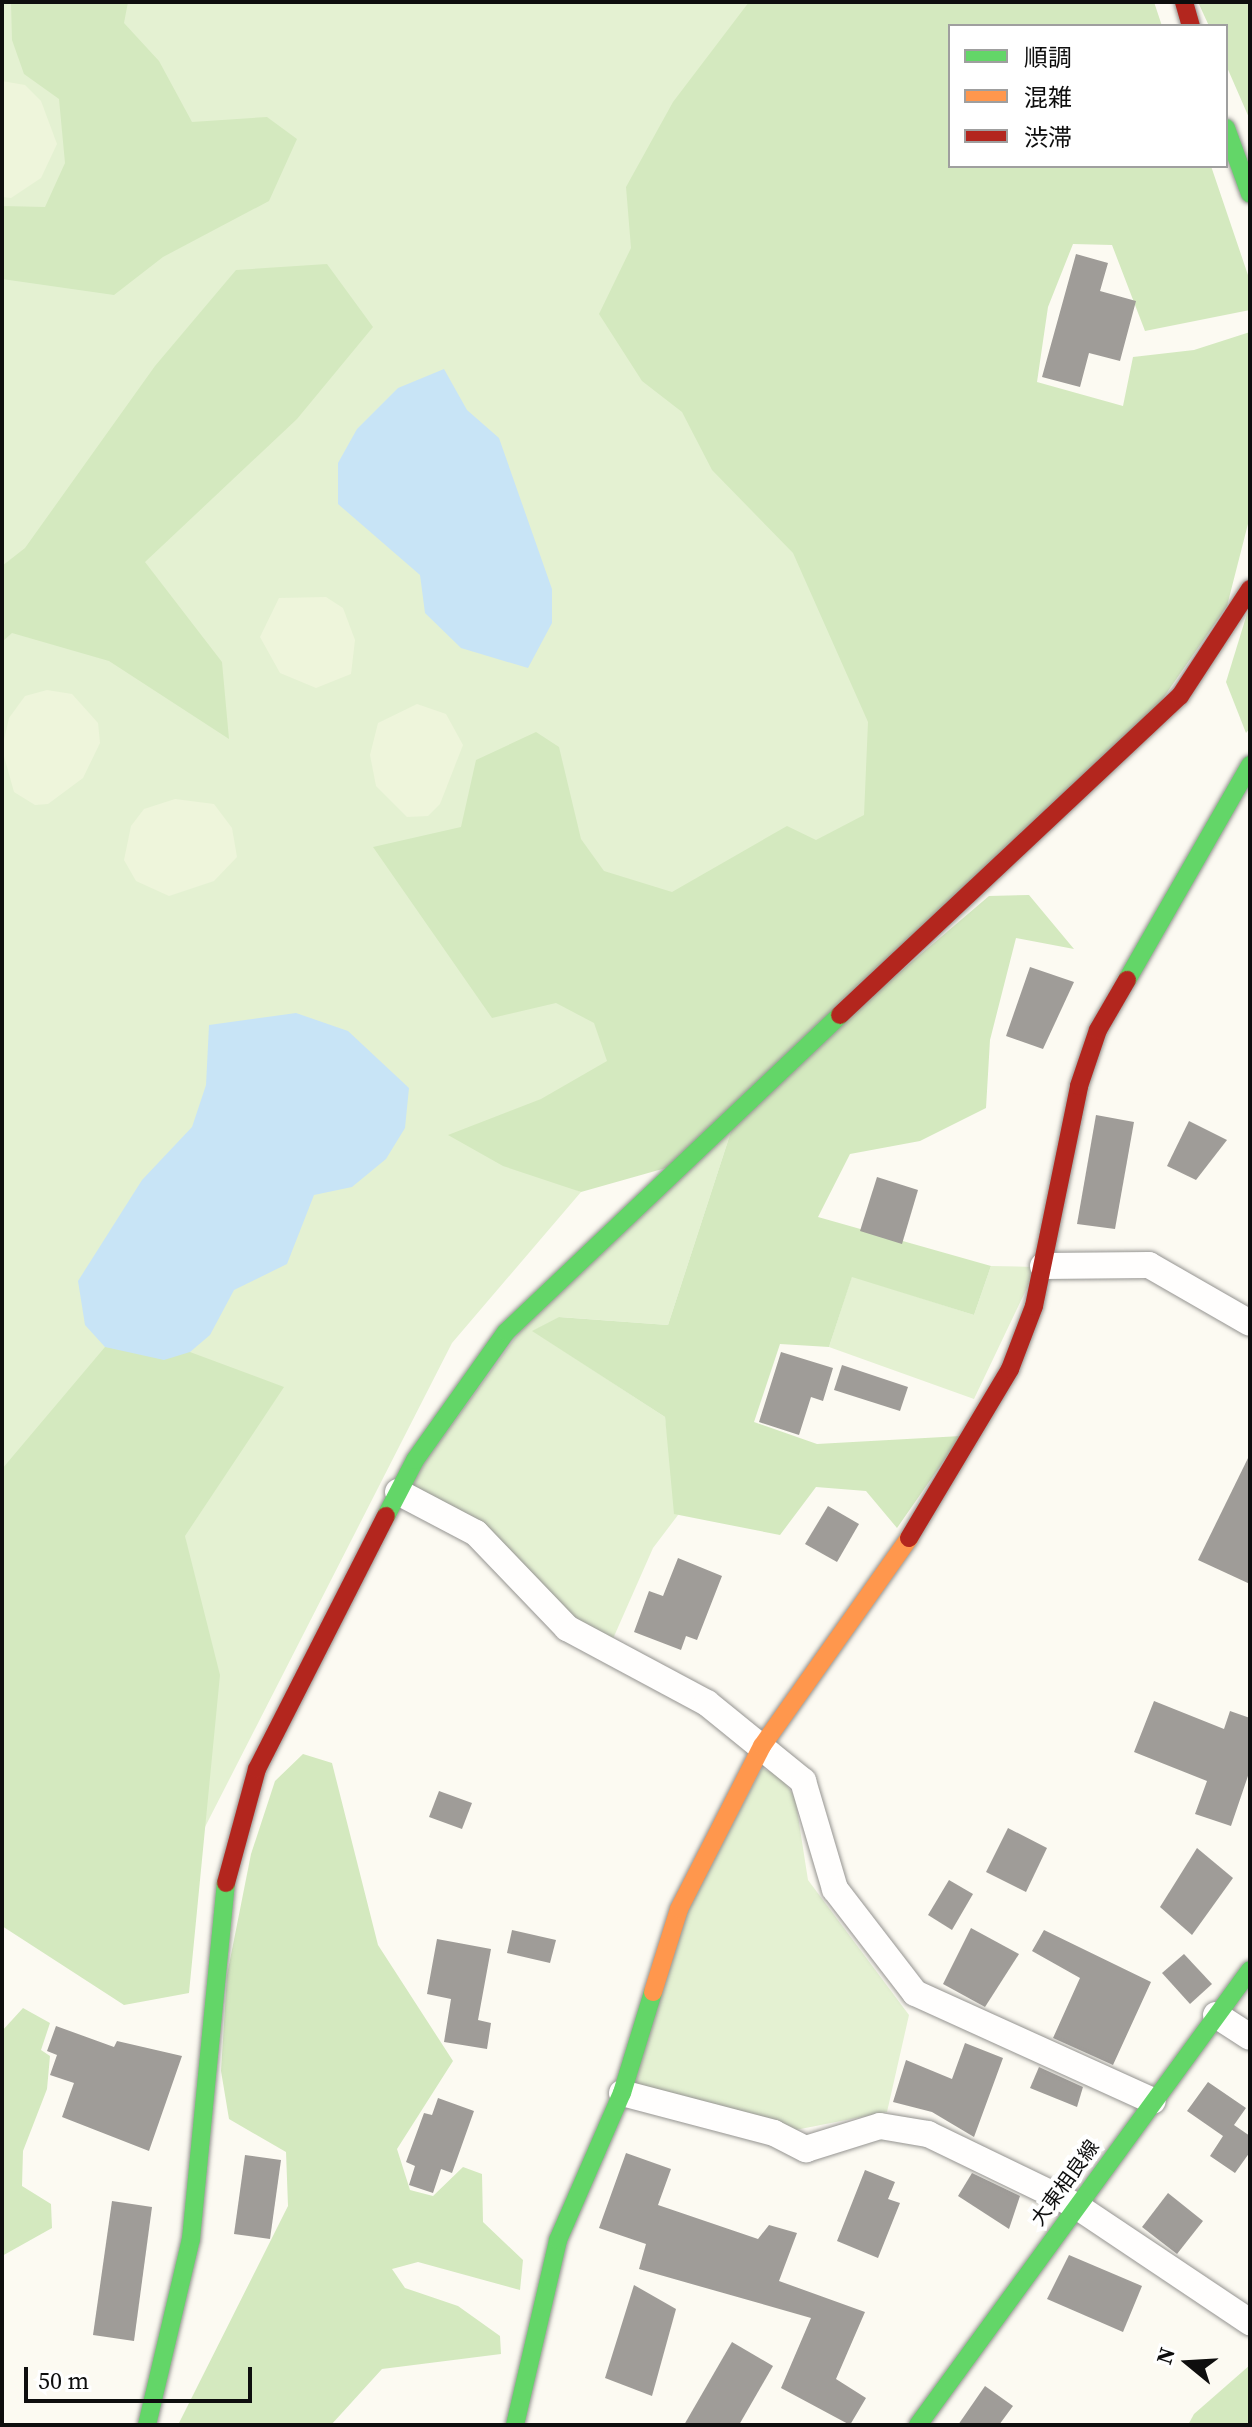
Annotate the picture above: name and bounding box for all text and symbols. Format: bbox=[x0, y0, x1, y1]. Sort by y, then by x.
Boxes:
legend bbox=[948, 24, 1228, 168]
text: 順調 bbox=[1024, 41, 1072, 74]
text: 混雑 bbox=[1024, 81, 1072, 114]
text: 渋滞 bbox=[1024, 121, 1072, 154]
street label: 大東相良線 bbox=[1026, 2135, 1104, 2231]
north arrow bbox=[1148, 2323, 1228, 2403]
text: N bbox=[1148, 2343, 1182, 2368]
scale bar bbox=[28, 2351, 256, 2401]
text: 50 m bbox=[38, 2364, 89, 2397]

